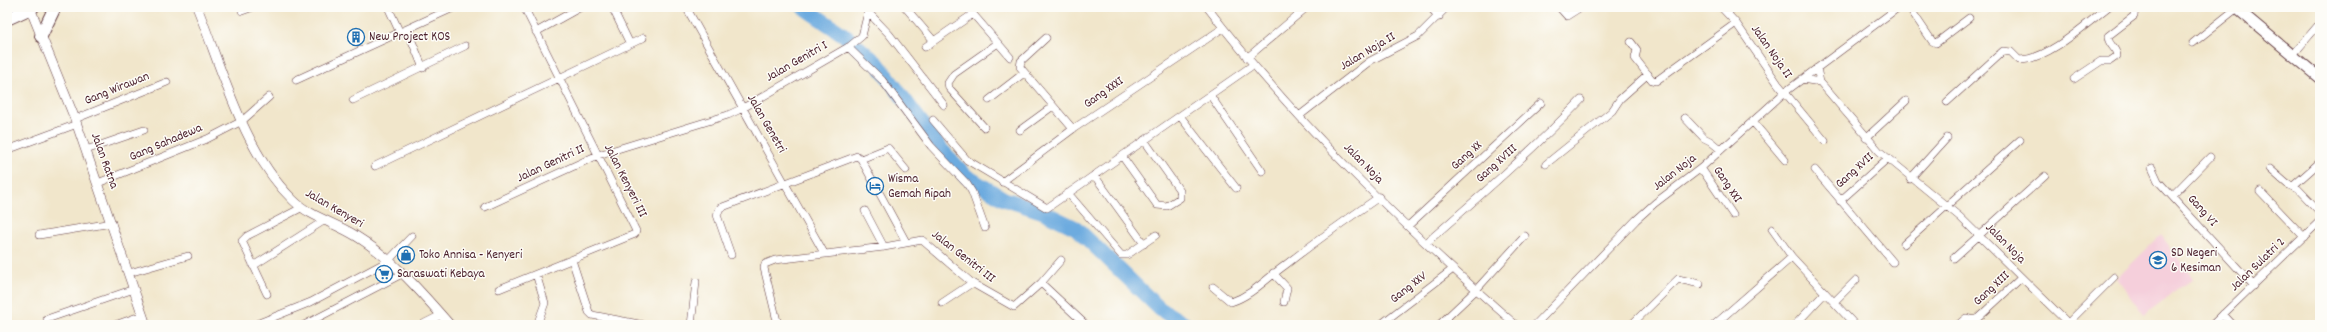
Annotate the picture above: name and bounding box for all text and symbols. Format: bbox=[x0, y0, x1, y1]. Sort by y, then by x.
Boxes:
street label: Jalan Noja II bbox=[1746, 21, 1796, 83]
building icon: New Project KOS bbox=[346, 27, 366, 47]
place label: New Project KOS bbox=[369, 28, 451, 47]
street label: Jalan Noja II bbox=[1337, 28, 1399, 76]
street label: Jalan Genitri I bbox=[763, 37, 831, 87]
street label: Gang Wirawan bbox=[82, 67, 152, 111]
street label: Gang XXXI bbox=[1080, 72, 1128, 114]
street label: Jalan Genetri bbox=[742, 91, 791, 157]
street label: Gang Sahadewa bbox=[127, 119, 206, 167]
street label: Jalan Ratna bbox=[85, 130, 123, 192]
street label: Gang XX bbox=[1447, 136, 1487, 175]
street label: Jalan Noja bbox=[1339, 139, 1388, 189]
street label: Jalan Genitri II bbox=[514, 140, 588, 188]
street label: Gang XVIII bbox=[1472, 140, 1522, 188]
street label: Jalan Kenyeri III bbox=[598, 141, 652, 221]
street label: Gang XVII bbox=[1831, 148, 1879, 194]
street label: Jalan Noja bbox=[1649, 149, 1702, 196]
street label: Gang XXI bbox=[1708, 163, 1746, 207]
place label: Wisma Gemah Ripah bbox=[888, 170, 951, 204]
hotel icon: Wisma Gemah Ripah bbox=[865, 176, 885, 196]
street label: Jalan Kenyeri bbox=[301, 185, 367, 234]
street label: Gang VI bbox=[2182, 191, 2222, 231]
street label: Jalan Noja bbox=[1980, 219, 2030, 269]
street label: Jalan Genitri III bbox=[927, 226, 999, 288]
street label: Jalan Sulatri 2 bbox=[2226, 234, 2290, 296]
place label: SD Negeri 6 Kesiman bbox=[2171, 244, 2221, 278]
shop icon: Toko Annisa - Kenyeri bbox=[396, 245, 416, 265]
place label: Toko Annisa - Kenyeri bbox=[419, 246, 523, 265]
school or university icon: SD Negeri 6 Kesiman bbox=[2148, 250, 2168, 270]
supermarket icon: Saraswati Kebaya bbox=[374, 264, 394, 284]
place label: Saraswati Kebaya bbox=[397, 265, 486, 284]
street label: Gang XXV bbox=[1386, 267, 1432, 309]
street label: Gang XIII bbox=[1969, 267, 2015, 311]

